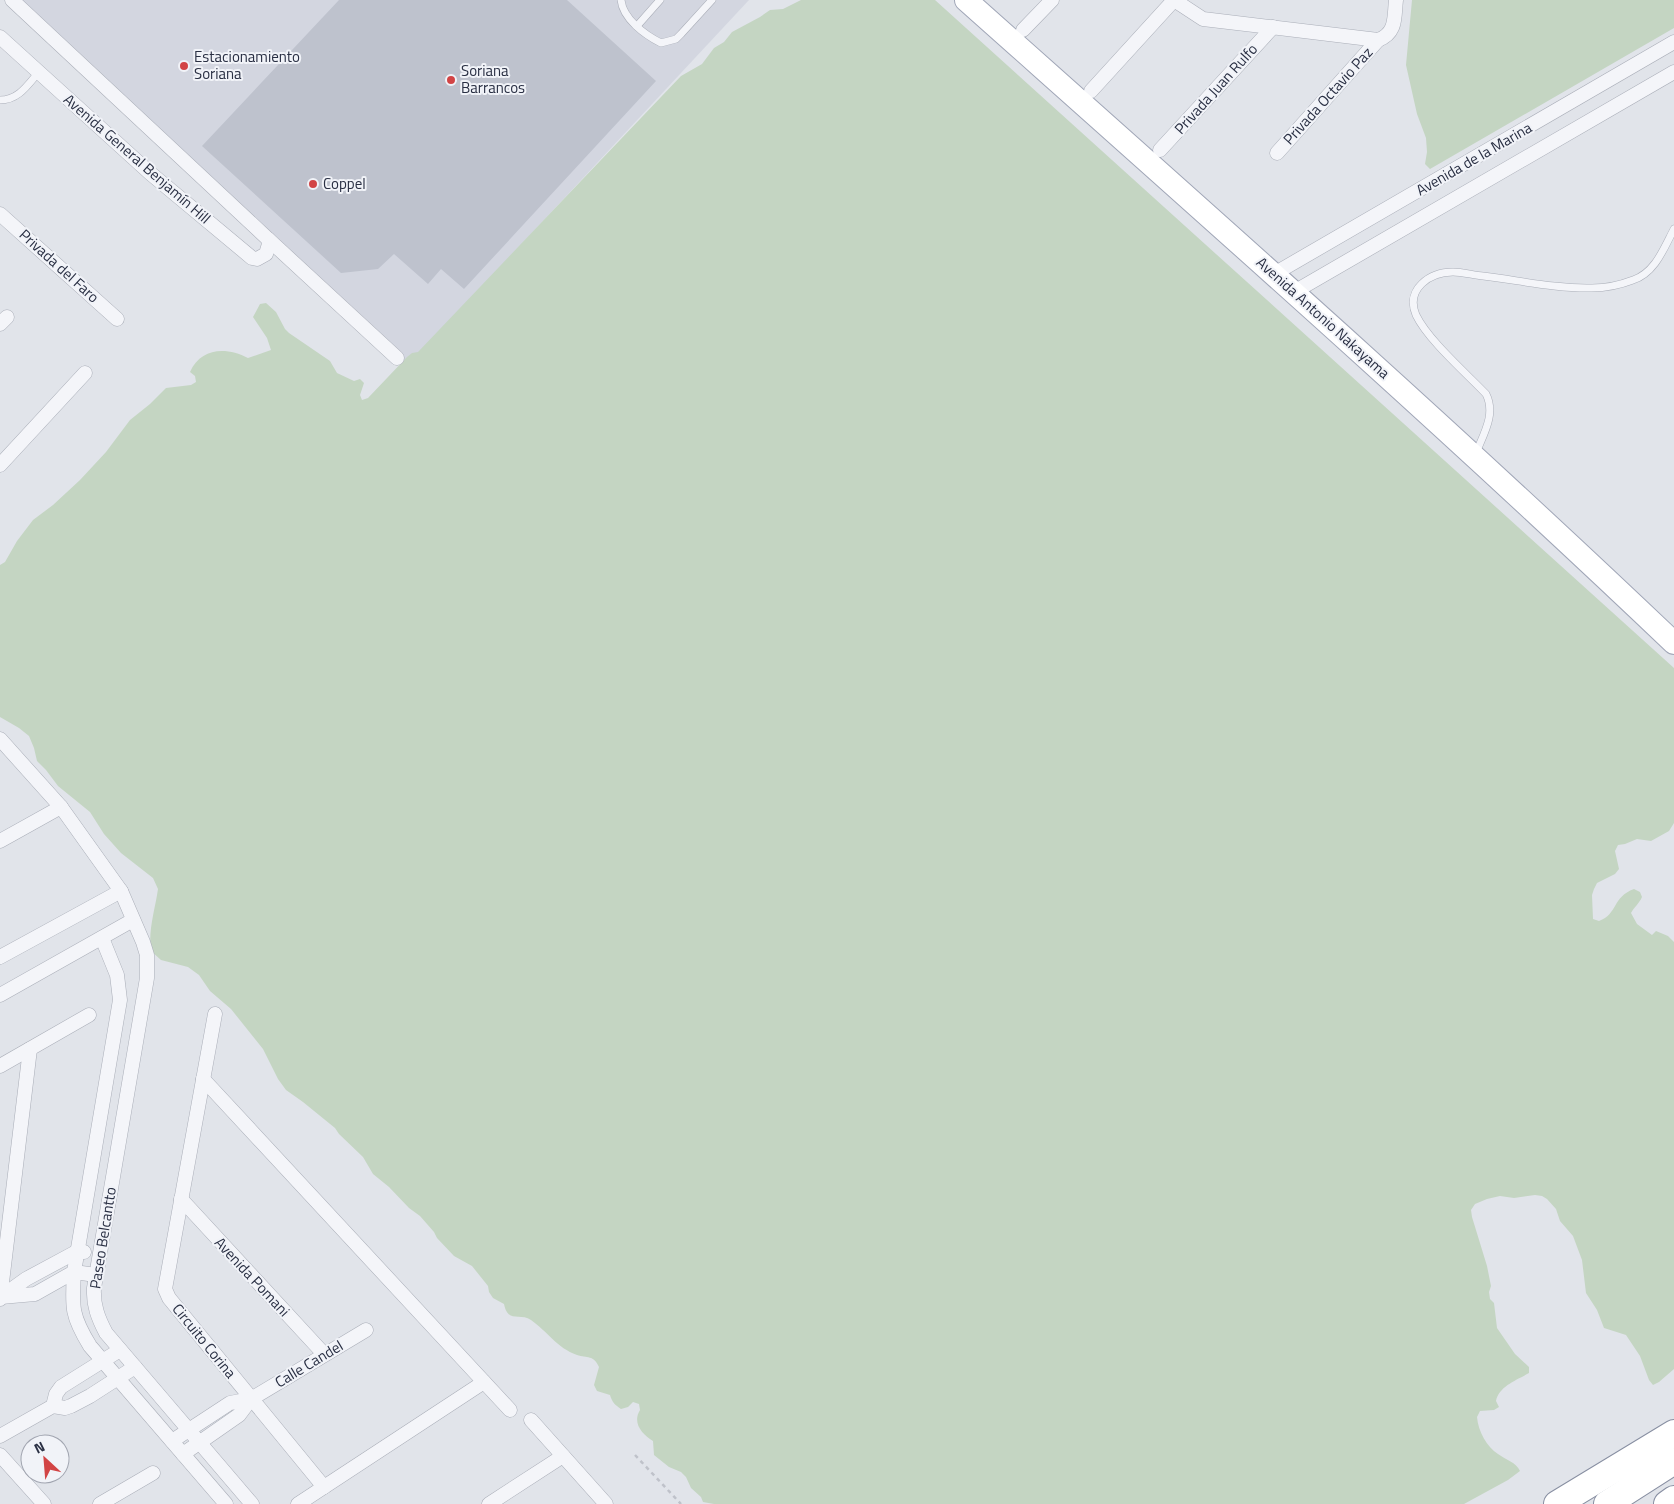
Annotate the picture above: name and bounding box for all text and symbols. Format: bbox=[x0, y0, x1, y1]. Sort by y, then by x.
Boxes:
street label: Privada Juan Rulfo bbox=[1169, 38, 1263, 139]
street label: Privada Octavio Paz bbox=[1277, 41, 1378, 150]
place label: Estacionamiento Soriana bbox=[194, 45, 300, 85]
place label: Soriana Barrancos bbox=[461, 59, 525, 99]
marker: Estacionamiento Soriana bbox=[178, 60, 190, 72]
marker: Soriana Barrancos bbox=[445, 74, 457, 86]
street label: Avenida General Benjamín Hill bbox=[59, 88, 216, 229]
street label: Avenida de la Marina bbox=[1411, 116, 1536, 201]
place label: Coppel bbox=[323, 172, 366, 195]
marker: Coppel bbox=[307, 178, 319, 190]
street label: Privada del Faro bbox=[14, 223, 105, 308]
street label: Avenida Antonio Nakayama bbox=[1251, 251, 1396, 384]
street label: Paseo Belcantto bbox=[83, 1185, 122, 1291]
street label: Avenida Pomani bbox=[209, 1232, 295, 1322]
street label: Circuito Corina bbox=[167, 1298, 242, 1384]
street label: Calle Candel bbox=[270, 1334, 347, 1393]
north arrow bbox=[20, 1434, 70, 1484]
text: N bbox=[30, 1435, 48, 1458]

